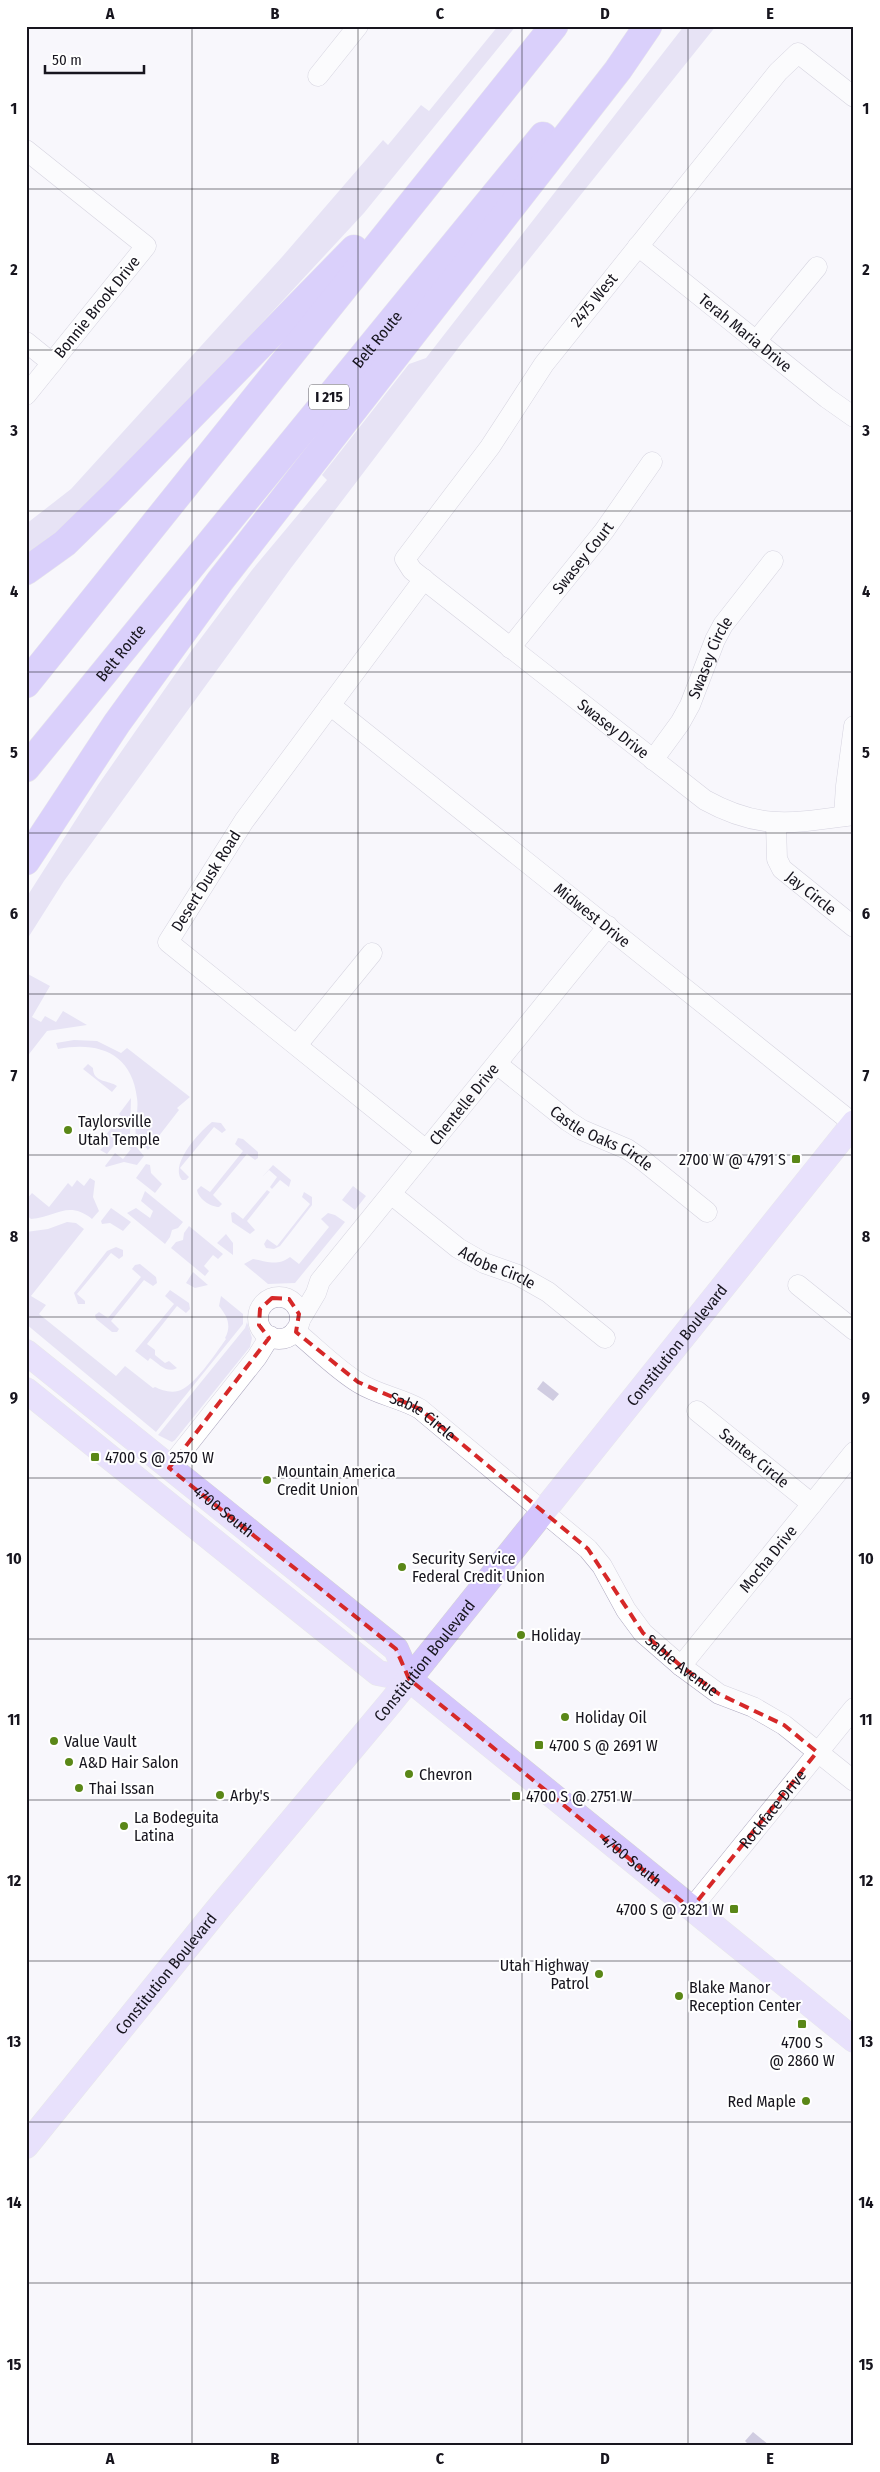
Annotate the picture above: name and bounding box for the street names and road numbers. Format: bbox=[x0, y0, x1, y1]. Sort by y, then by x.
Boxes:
street label: Bonnie Brook Drive bbox=[50, 252, 144, 362]
street label: 2475 West bbox=[567, 269, 622, 331]
street label: Terah Maria Drive bbox=[695, 289, 796, 376]
street label: Belt Route bbox=[348, 307, 406, 372]
road number: I 215 bbox=[309, 384, 349, 410]
street label: Swasey Court bbox=[548, 517, 618, 597]
street label: Swasey Circle bbox=[684, 612, 736, 701]
street label: Belt Route bbox=[91, 620, 149, 685]
street label: Swasey Drive bbox=[574, 694, 653, 762]
street label: Desert Dusk Road bbox=[167, 827, 245, 935]
street label: Jay Circle bbox=[782, 867, 841, 919]
street label: Midwest Drive bbox=[551, 879, 634, 951]
street label: Chentelle Drive bbox=[425, 1059, 502, 1149]
street label: Castle Oaks Circle bbox=[547, 1101, 657, 1174]
street label: Adobe Circle bbox=[456, 1241, 539, 1293]
street label: Constitution Boulevard bbox=[622, 1280, 731, 1410]
street label: Sable Circle bbox=[387, 1388, 460, 1445]
street label: Santex Circle bbox=[716, 1424, 793, 1491]
street label: 4700 South bbox=[190, 1481, 258, 1541]
street label: Mocha Drive bbox=[735, 1521, 801, 1596]
street label: Constitution Boulevard bbox=[370, 1596, 479, 1725]
street label: Sable Avenue bbox=[642, 1630, 722, 1700]
street label: Rockface Drive bbox=[735, 1766, 810, 1852]
street label: 4700 South bbox=[598, 1829, 666, 1890]
street label: Constitution Boulevard bbox=[111, 1909, 220, 2038]

